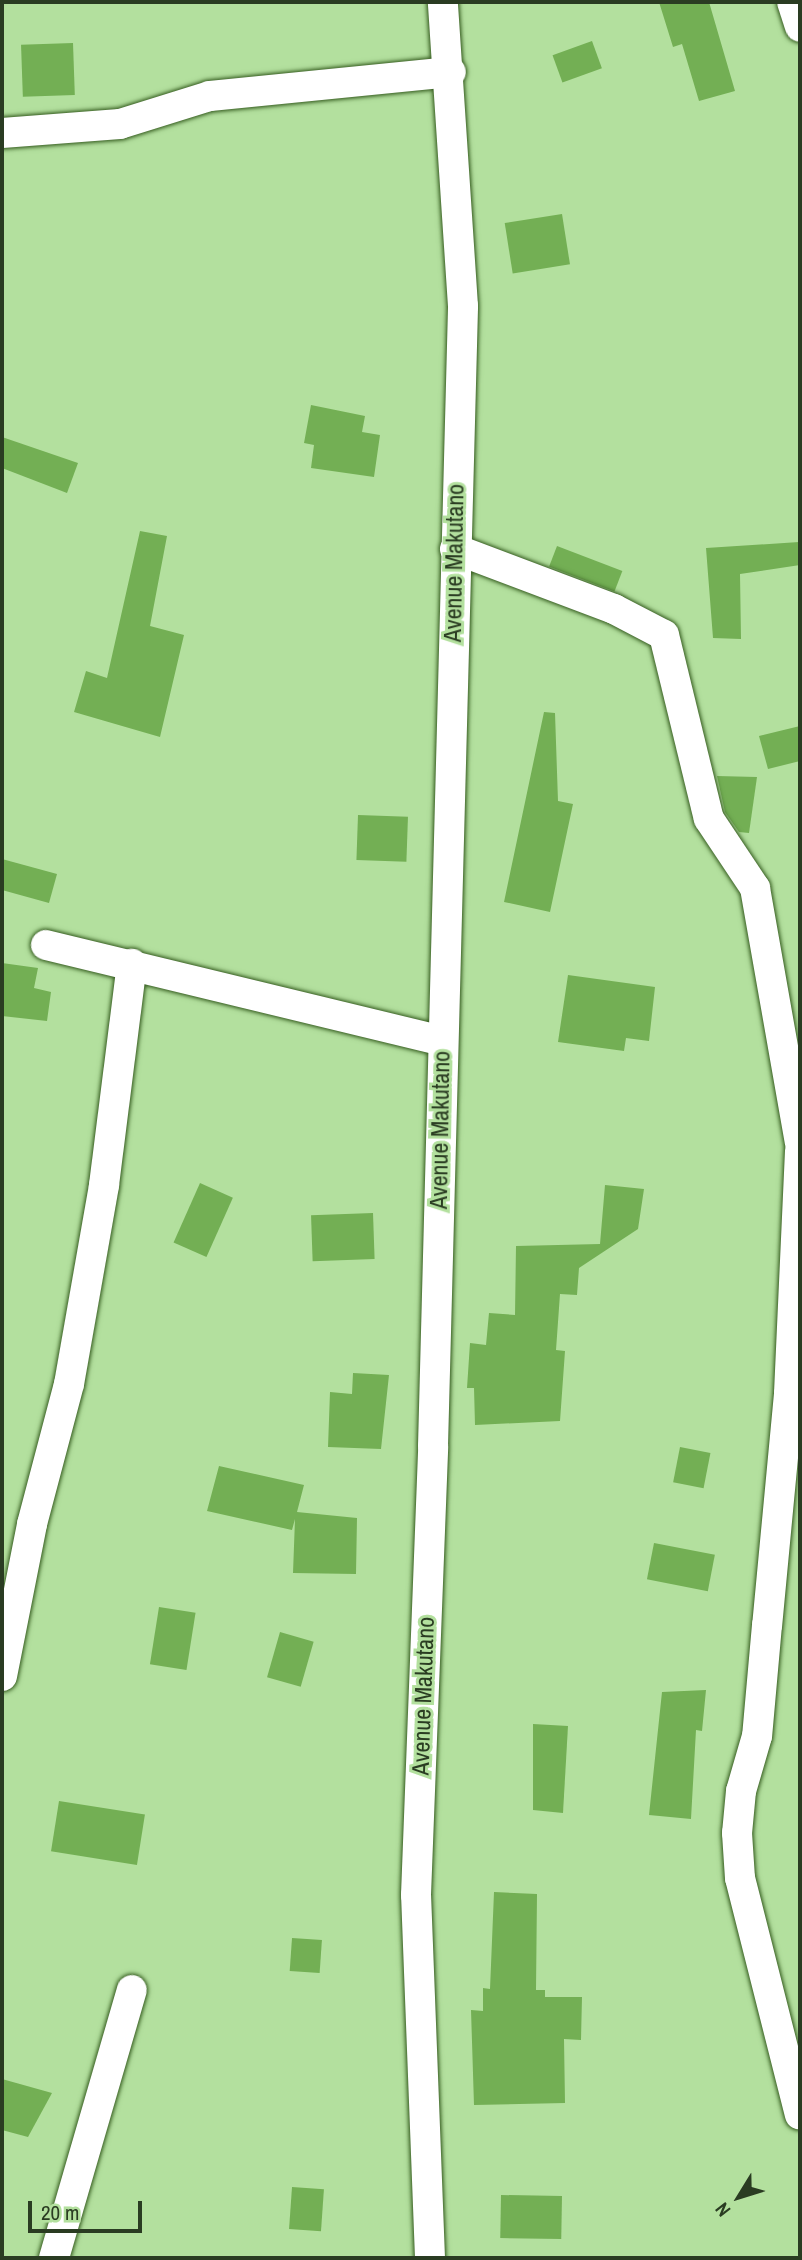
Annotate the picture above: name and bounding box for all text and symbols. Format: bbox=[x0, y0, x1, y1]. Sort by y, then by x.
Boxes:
street label: Avenue Makutano bbox=[438, 484, 470, 642]
street label: Avenue Makutano bbox=[424, 1051, 456, 1209]
street label: Avenue Makutano bbox=[406, 1616, 440, 1776]
north arrow bbox=[704, 2162, 774, 2232]
scale bar bbox=[32, 2186, 145, 2230]
text: N bbox=[709, 2197, 736, 2222]
text: 20 m bbox=[41, 2198, 79, 2227]

